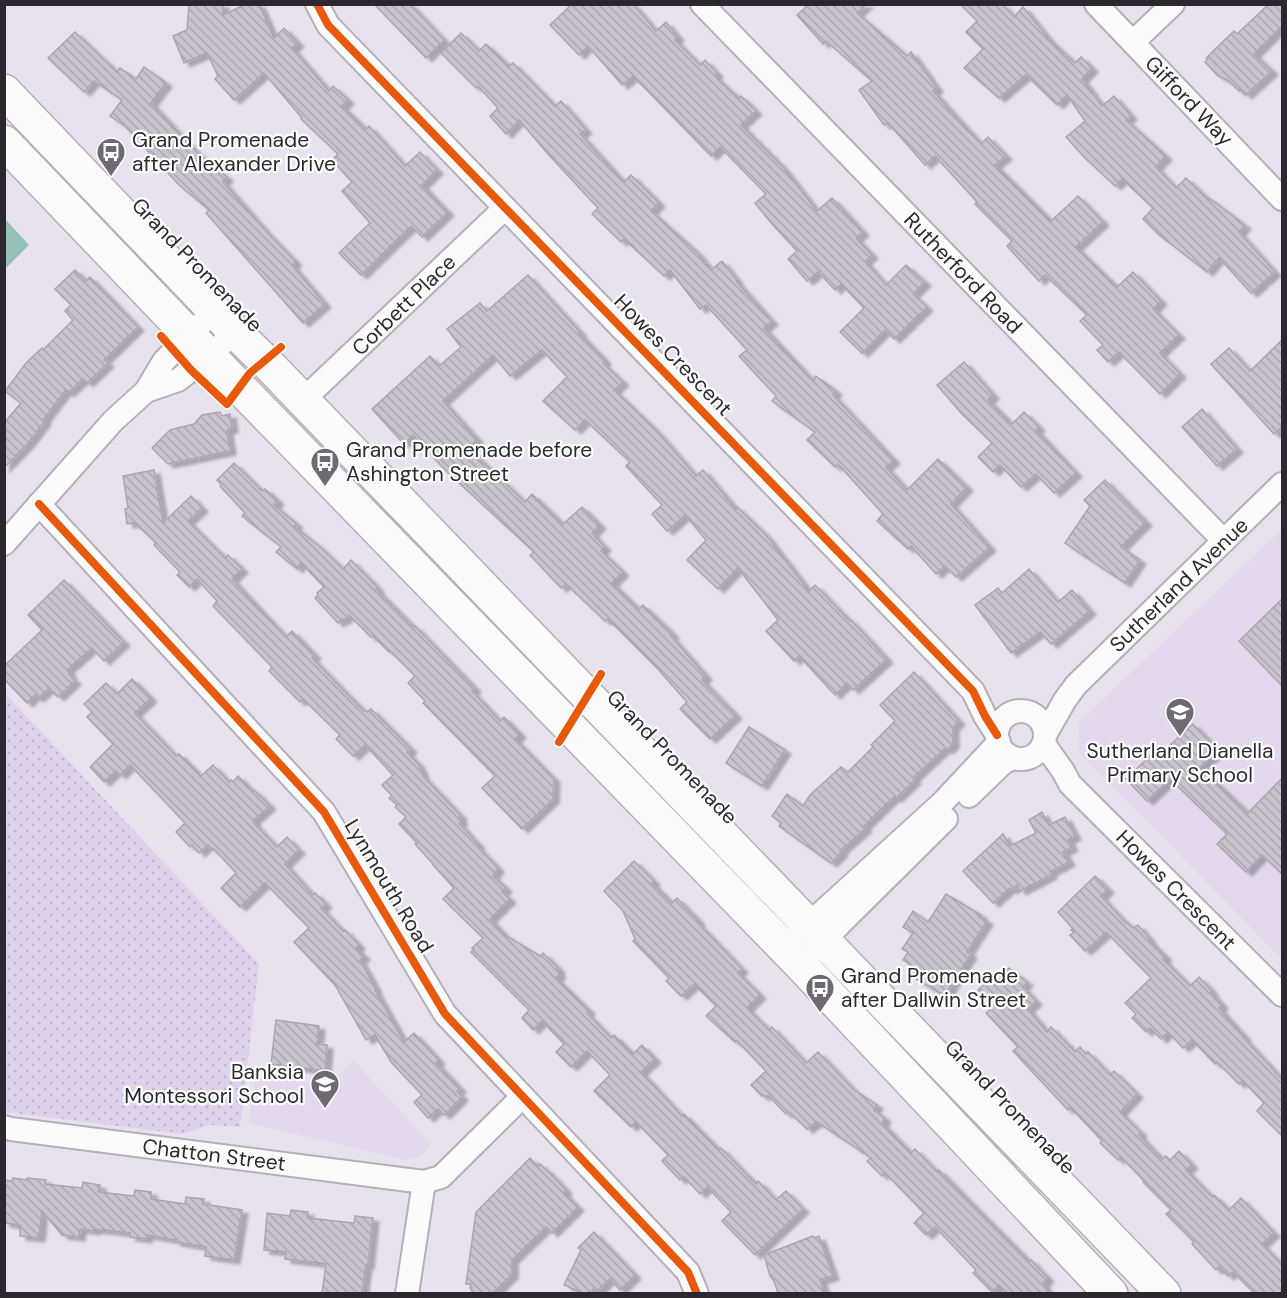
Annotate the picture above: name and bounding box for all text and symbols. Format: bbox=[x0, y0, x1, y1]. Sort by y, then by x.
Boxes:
street label: Gifford Way bbox=[1139, 50, 1239, 152]
place label: Grand Promenade after Alexander Drive bbox=[132, 126, 336, 178]
bus stop icon: Grand Promenade after Alexander Drive bbox=[95, 136, 127, 178]
street label: Grand Promenade bbox=[125, 192, 269, 338]
street label: Rutherford Road bbox=[898, 206, 1028, 340]
street label: Corbett Place bbox=[346, 248, 462, 362]
street label: Howes Crescent bbox=[608, 288, 738, 422]
place label: Grand Promenade before Ashington Street bbox=[346, 436, 592, 488]
bus stop icon: Grand Promenade before Ashington Street bbox=[309, 446, 341, 488]
street label: Sutherland Avenue bbox=[1104, 511, 1254, 658]
street label: Grand Promenade bbox=[600, 684, 744, 830]
school or university icon: Sutherland Dianella Primary School bbox=[1164, 696, 1196, 738]
place label: Sutherland Dianella Primary School bbox=[1087, 737, 1273, 789]
street label: Lynmouth Road bbox=[338, 814, 440, 958]
street label: Howes Crescent bbox=[1110, 824, 1242, 956]
place label: Grand Promenade after Dallwin Street bbox=[841, 962, 1026, 1014]
bus stop icon: Grand Promenade after Dallwin Street bbox=[804, 972, 836, 1014]
street label: Grand Promenade bbox=[938, 1034, 1082, 1180]
place label: Banksia Montessori School bbox=[124, 1058, 304, 1110]
school or university icon: Banksia Montessori School bbox=[309, 1068, 341, 1110]
street label: Chatton Street bbox=[141, 1132, 287, 1178]

